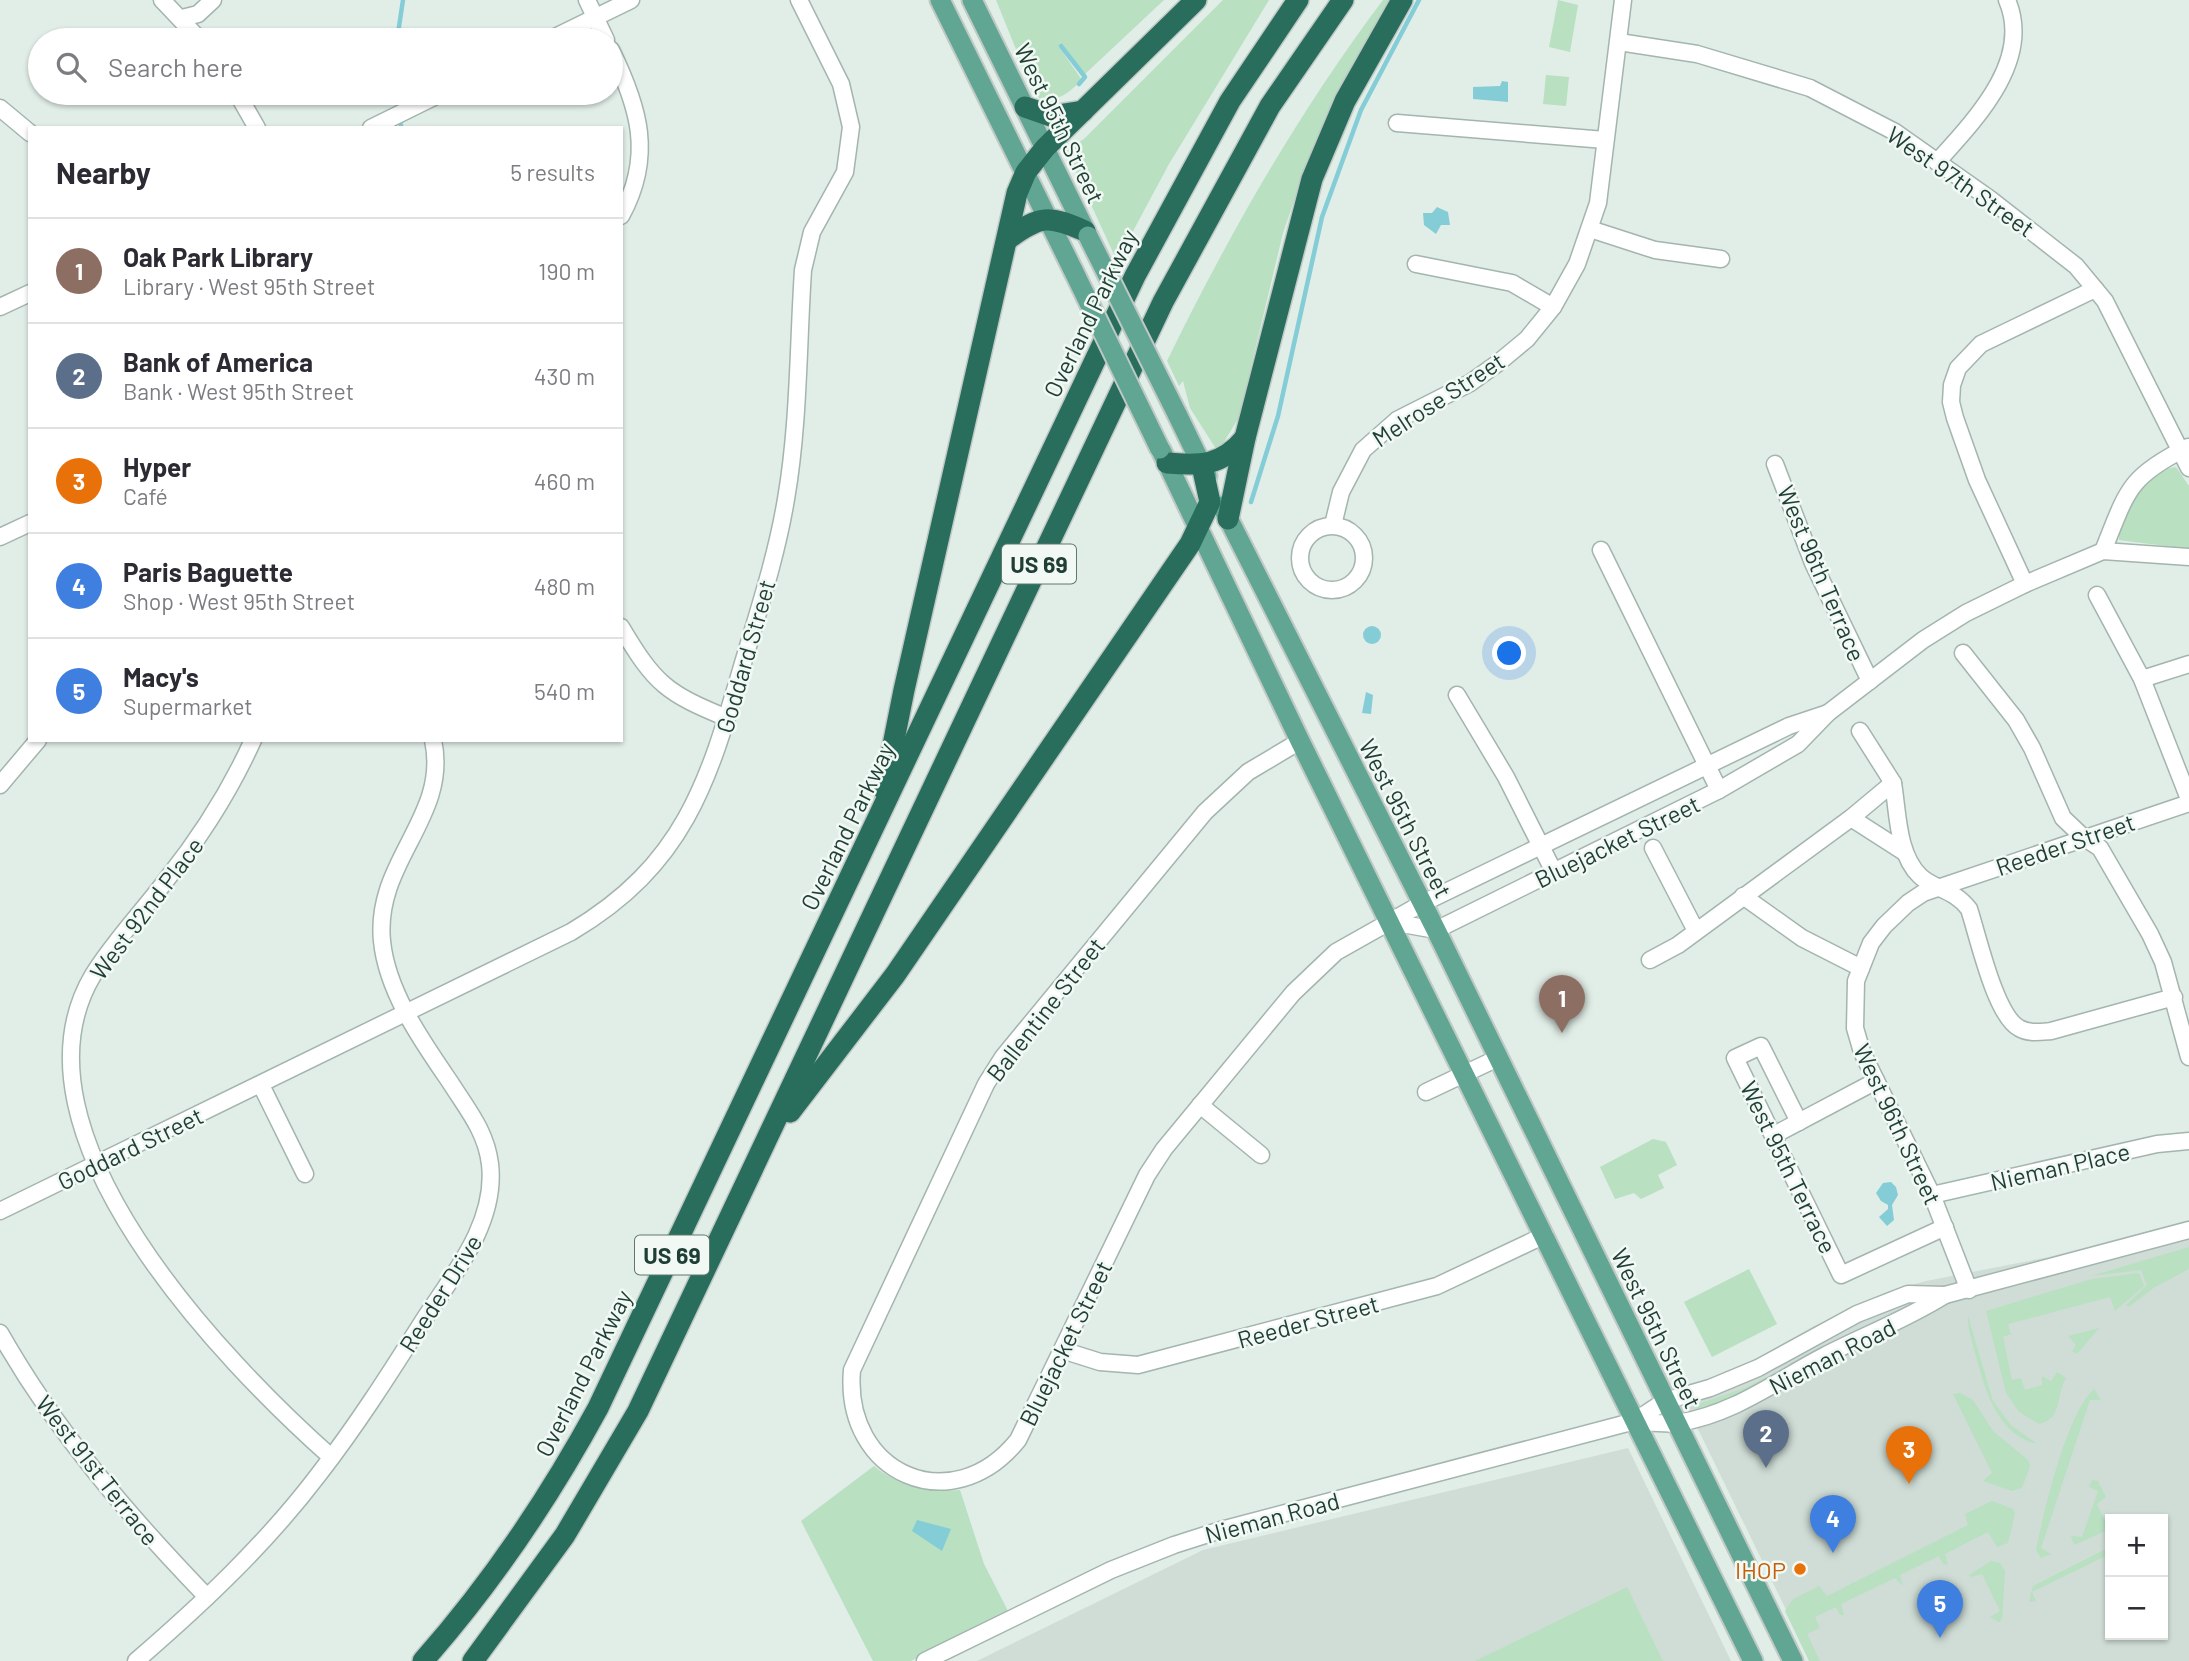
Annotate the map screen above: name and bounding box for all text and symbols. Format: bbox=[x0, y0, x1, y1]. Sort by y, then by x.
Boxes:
search box bbox=[28, 28, 623, 105]
street label: West 95th Street bbox=[1009, 38, 1111, 208]
icon: search bbox=[52, 48, 90, 86]
text: Search here bbox=[108, 51, 243, 82]
street label: West 97th Street bbox=[1882, 119, 2040, 243]
text: Nearby bbox=[56, 154, 151, 190]
text: 5 results bbox=[510, 158, 595, 186]
street label: Overland Parkway bbox=[1037, 224, 1143, 402]
text: Oak Park Library bbox=[123, 241, 313, 272]
text: 1 bbox=[75, 257, 83, 285]
text: 190 m bbox=[538, 257, 595, 285]
text: Library · West 95th Street bbox=[123, 272, 375, 300]
street label: Melrose Street bbox=[1366, 345, 1510, 453]
text: Bank of America bbox=[123, 346, 313, 377]
text: 2 bbox=[73, 362, 85, 390]
text: 430 m bbox=[534, 362, 595, 390]
text: Bank · West 95th Street bbox=[123, 377, 354, 405]
text: Hyper bbox=[123, 451, 191, 482]
text: 3 bbox=[73, 467, 85, 495]
text: 460 m bbox=[534, 467, 595, 495]
street label: West 96th Terrace bbox=[1772, 481, 1872, 665]
text: Café bbox=[123, 482, 168, 510]
road number: US 69 bbox=[1002, 544, 1076, 584]
text: Paris Baguette bbox=[123, 556, 293, 587]
text: 4 bbox=[72, 572, 86, 600]
text: 480 m bbox=[534, 572, 595, 600]
street label: Goddard Street bbox=[709, 576, 781, 736]
text: Shop · West 95th Street bbox=[123, 587, 355, 615]
your location bbox=[1492, 636, 1526, 670]
text: Macy's bbox=[123, 661, 199, 692]
text: 5 bbox=[73, 677, 85, 705]
text: 540 m bbox=[534, 677, 595, 705]
text: Supermarket bbox=[123, 692, 253, 720]
street label: West 95th Street bbox=[1353, 734, 1459, 902]
street label: Overland Parkway bbox=[794, 737, 900, 915]
street label: Bluejacket Street bbox=[1530, 788, 1704, 894]
street label: Reeder Street bbox=[1992, 807, 2138, 881]
street label: West 92nd Place bbox=[83, 831, 209, 985]
street label: Ballentine Street bbox=[980, 931, 1110, 1087]
pin: 1 bbox=[1539, 975, 1585, 1033]
street label: West 96th Street bbox=[1848, 1039, 1948, 1209]
street label: West 95th Terrace bbox=[1735, 1076, 1843, 1258]
street label: Goddard Street bbox=[53, 1100, 207, 1196]
street label: Nieman Place bbox=[1987, 1136, 2133, 1196]
street label: Reeder Drive bbox=[392, 1229, 488, 1357]
road number: US 69 bbox=[635, 1236, 709, 1274]
street label: West 95th Street bbox=[1606, 1243, 1708, 1413]
street label: Bluejacket Street bbox=[1012, 1256, 1118, 1430]
street label: Overland Parkway bbox=[528, 1285, 638, 1461]
street label: Reeder Street bbox=[1234, 1288, 1382, 1354]
street label: Nieman Road bbox=[1764, 1312, 1900, 1400]
street label: West 91st Terrace bbox=[30, 1389, 166, 1551]
pin: 2 bbox=[1743, 1410, 1789, 1468]
pin: 3 bbox=[1886, 1426, 1932, 1484]
street label: Nieman Road bbox=[1202, 1485, 1342, 1549]
pin: 4 bbox=[1810, 1495, 1856, 1553]
map controls bbox=[2105, 1514, 2168, 1640]
button: + bbox=[2105, 1514, 2168, 1577]
place label: IHOP bbox=[1735, 1555, 1786, 1584]
marker: IHOP bbox=[1792, 1561, 1808, 1577]
button: − bbox=[2105, 1577, 2168, 1640]
pin: 5 bbox=[1917, 1580, 1963, 1638]

